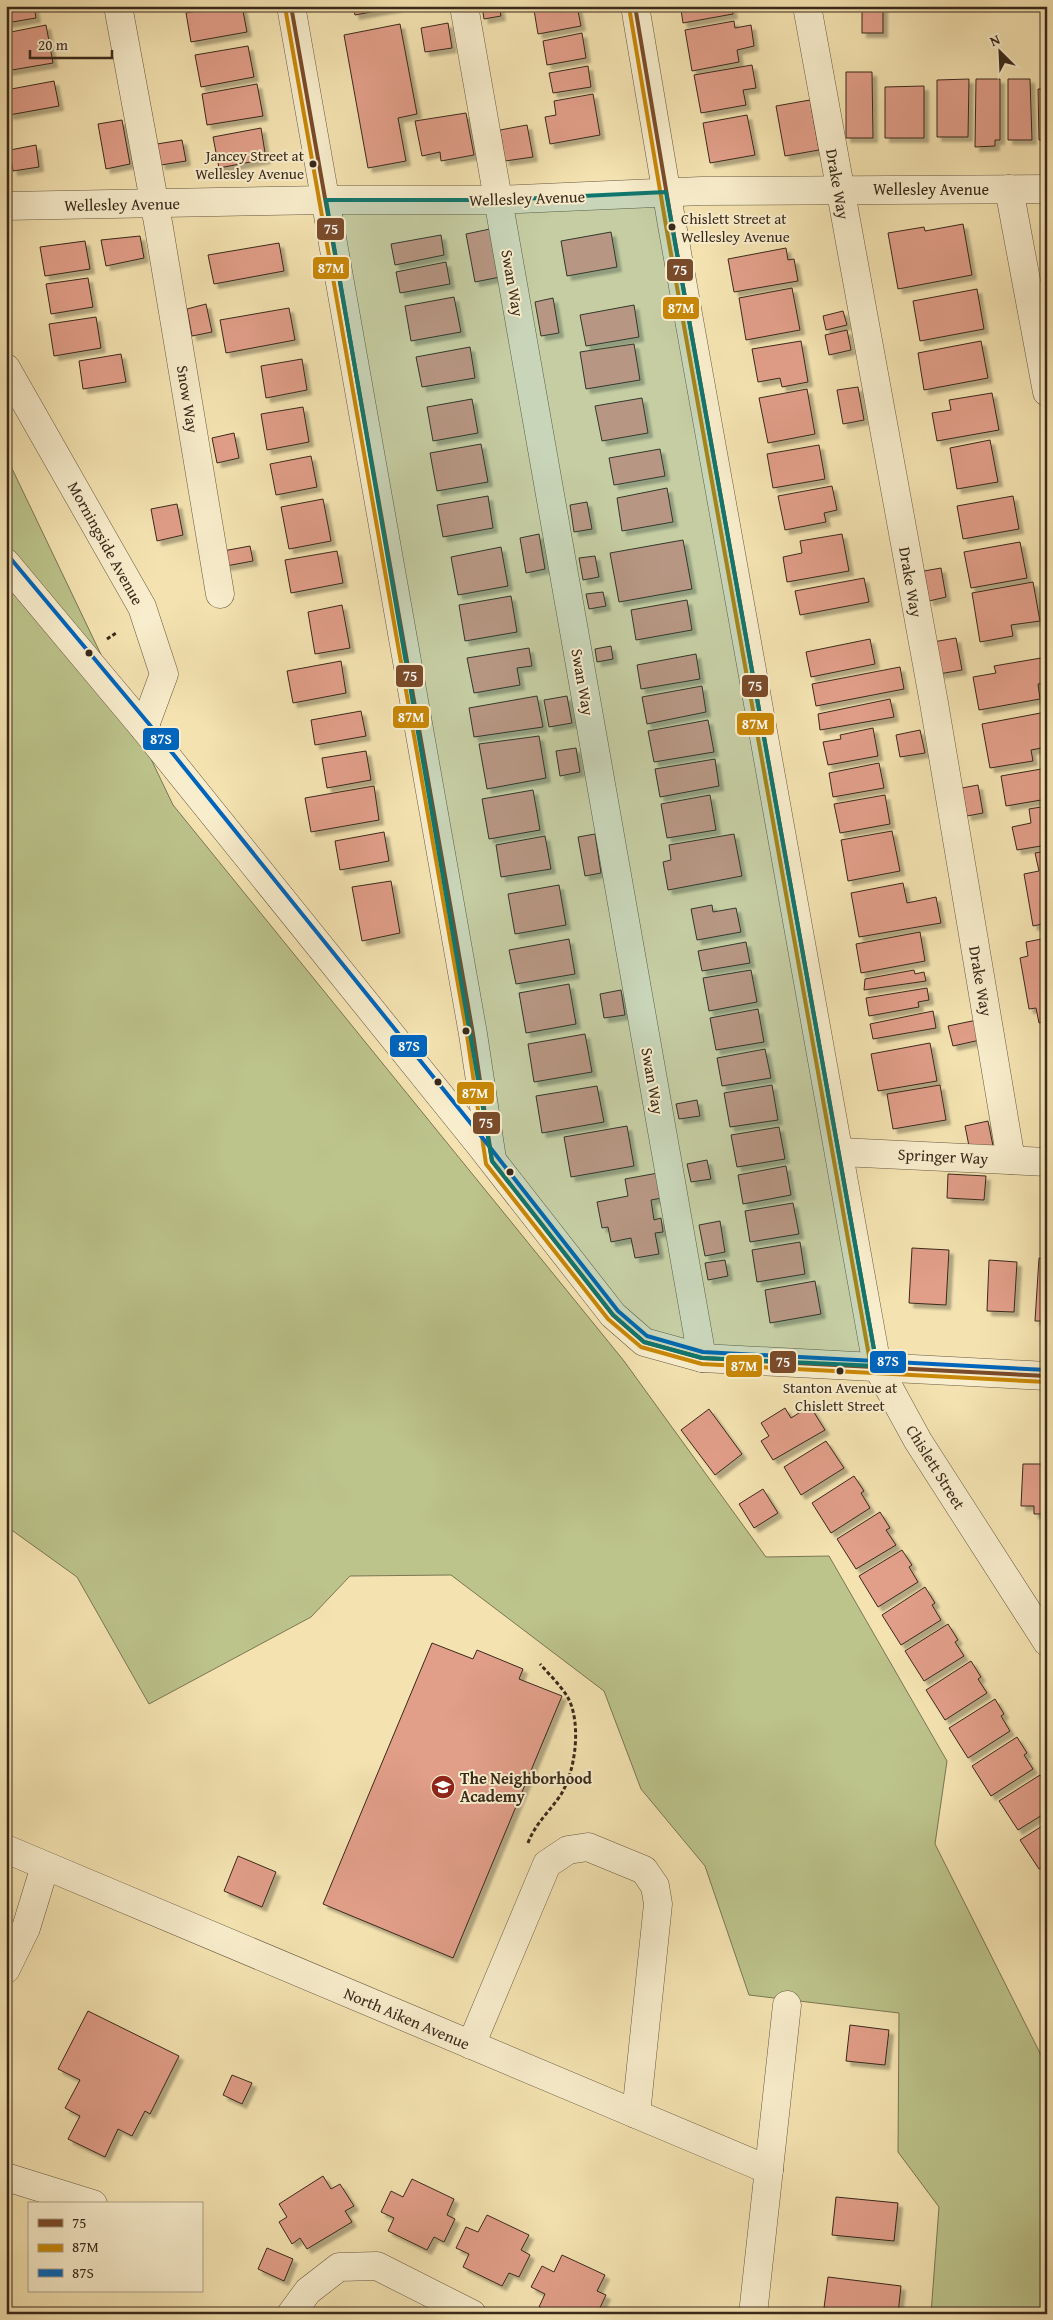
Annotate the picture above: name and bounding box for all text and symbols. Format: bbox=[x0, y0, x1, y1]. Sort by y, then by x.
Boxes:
scale bar bbox=[30, 28, 112, 60]
north arrow bbox=[976, 28, 1026, 78]
text: N bbox=[986, 29, 1004, 51]
text: 20 m bbox=[38, 34, 69, 55]
place label: Jancey Street at Wellesley Avenue bbox=[195, 145, 305, 184]
street label: Drake Way bbox=[820, 147, 856, 221]
marker: Jancey Street at Wellesley Avenue bbox=[308, 159, 318, 169]
street label: Wellesley Avenue bbox=[873, 177, 989, 201]
street label: Wellesley Avenue bbox=[469, 184, 585, 212]
street label: Wellesley Avenue bbox=[64, 191, 180, 217]
place label: Chislett Street at Wellesley Avenue bbox=[681, 208, 790, 247]
line badge: 75 bbox=[316, 217, 345, 241]
text: 75 bbox=[324, 219, 338, 239]
marker: Chislett Street at Wellesley Avenue bbox=[667, 222, 677, 232]
street label: Swan Way bbox=[495, 248, 531, 318]
line badge: 87M bbox=[312, 256, 350, 280]
text: 87M bbox=[318, 258, 344, 278]
line badge: 75 bbox=[666, 258, 694, 282]
text: 75 bbox=[673, 260, 687, 280]
line badge: 87M bbox=[662, 296, 700, 320]
text: 87M bbox=[668, 298, 694, 318]
street label: Snow Way bbox=[171, 363, 205, 435]
street label: Morningside Avenue bbox=[62, 477, 150, 609]
street label: Drake Way bbox=[893, 545, 929, 619]
street label: Swan Way bbox=[565, 647, 601, 717]
unlabelled marker bbox=[84, 648, 94, 658]
line badge: 75 bbox=[395, 664, 424, 688]
text: 75 bbox=[403, 666, 417, 686]
line badge: 75 bbox=[741, 674, 769, 698]
text: 75 bbox=[748, 676, 762, 696]
line badge: 87M bbox=[392, 705, 430, 729]
text: 87M bbox=[398, 707, 424, 727]
line badge: 87M bbox=[736, 712, 775, 736]
text: 87M bbox=[742, 714, 768, 734]
line badge: 87S bbox=[142, 727, 180, 751]
text: 87S bbox=[150, 729, 172, 749]
street label: Drake Way bbox=[963, 944, 999, 1018]
unlabelled marker bbox=[461, 1026, 471, 1036]
line badge: 87S bbox=[389, 1034, 428, 1058]
text: 87S bbox=[398, 1036, 420, 1056]
street label: Swan Way bbox=[635, 1046, 671, 1116]
unlabelled marker bbox=[433, 1077, 443, 1087]
line badge: 87M bbox=[456, 1081, 495, 1105]
text: 87M bbox=[462, 1083, 488, 1103]
line badge: 75 bbox=[472, 1111, 501, 1135]
text: 75 bbox=[479, 1113, 493, 1133]
street label: Springer Way bbox=[897, 1142, 989, 1170]
unlabelled marker bbox=[505, 1167, 515, 1177]
line badge: 75 bbox=[769, 1350, 797, 1374]
line badge: 87S bbox=[869, 1350, 907, 1374]
text: 87S bbox=[877, 1351, 899, 1371]
text: 75 bbox=[776, 1352, 790, 1372]
line badge: 87M bbox=[725, 1354, 763, 1378]
text: 87M bbox=[731, 1356, 757, 1376]
marker: Stanton Avenue at Chislett Street bbox=[835, 1366, 845, 1376]
place label: Stanton Avenue at Chislett Street bbox=[783, 1377, 898, 1416]
street label: Chislett Street bbox=[900, 1420, 972, 1514]
place label: The Neighborhood Academy bbox=[460, 1766, 593, 1808]
school or university icon: The Neighborhood Academy bbox=[430, 1774, 456, 1800]
street label: North Aiken Avenue bbox=[340, 1981, 474, 2055]
legend bbox=[28, 2202, 202, 2292]
text: 75 bbox=[72, 2212, 86, 2233]
text: 87M bbox=[72, 2236, 99, 2257]
text: 87S bbox=[72, 2262, 94, 2283]

